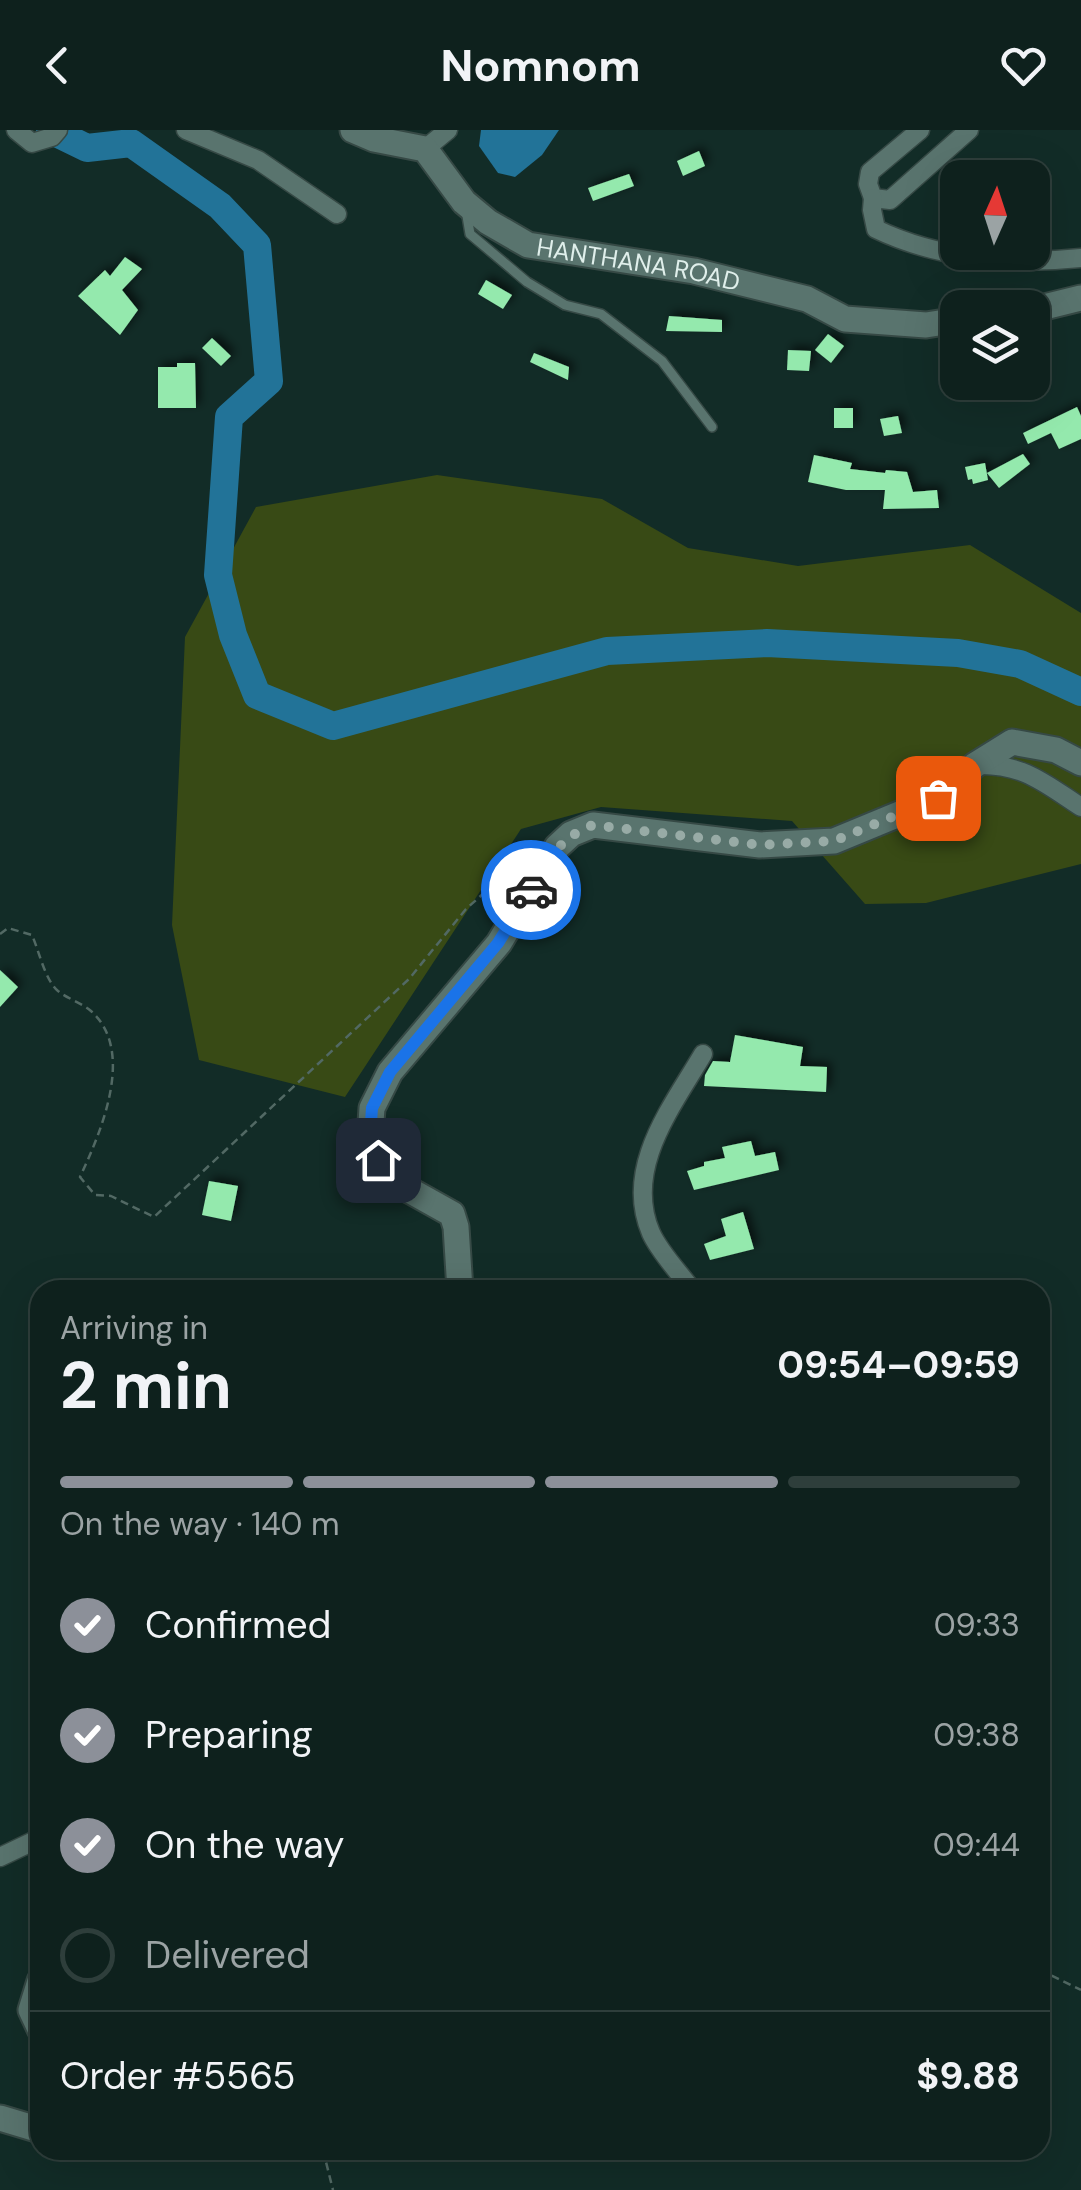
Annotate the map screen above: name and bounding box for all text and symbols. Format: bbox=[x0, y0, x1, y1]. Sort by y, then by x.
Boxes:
text: Nomnom bbox=[440, 36, 641, 95]
icon: back bbox=[30, 38, 85, 93]
icon: heart bbox=[996, 38, 1051, 93]
north arrow bbox=[940, 160, 1050, 270]
map controls bbox=[940, 160, 1050, 400]
street label: HANTHANA ROAD bbox=[534, 231, 743, 299]
button: layers bbox=[940, 290, 1050, 400]
pin bbox=[896, 756, 981, 841]
icon: bag bbox=[911, 771, 966, 826]
courier bbox=[481, 840, 581, 940]
icon: car bbox=[504, 863, 559, 918]
pin bbox=[336, 1118, 421, 1203]
icon: home bbox=[351, 1133, 406, 1188]
text: Arriving in bbox=[60, 1307, 208, 1349]
text: 09:54–09:59 bbox=[777, 1340, 1020, 1390]
text: 2 min bbox=[60, 1344, 232, 1428]
text: On the way · 140 m bbox=[60, 1503, 340, 1545]
icon: check bbox=[60, 1598, 115, 1653]
text: Confirmed bbox=[145, 1600, 331, 1650]
text: 09:33 bbox=[934, 1604, 1020, 1646]
icon: check bbox=[60, 1708, 115, 1763]
text: Preparing bbox=[145, 1710, 313, 1760]
text: 09:38 bbox=[933, 1714, 1020, 1756]
icon: check bbox=[60, 1818, 115, 1873]
text: On the way bbox=[145, 1820, 344, 1870]
text: 09:44 bbox=[933, 1824, 1020, 1866]
text: Delivered bbox=[145, 1930, 310, 1980]
text: Order #5565 bbox=[60, 2051, 296, 2101]
text: $9.88 bbox=[916, 2051, 1020, 2101]

